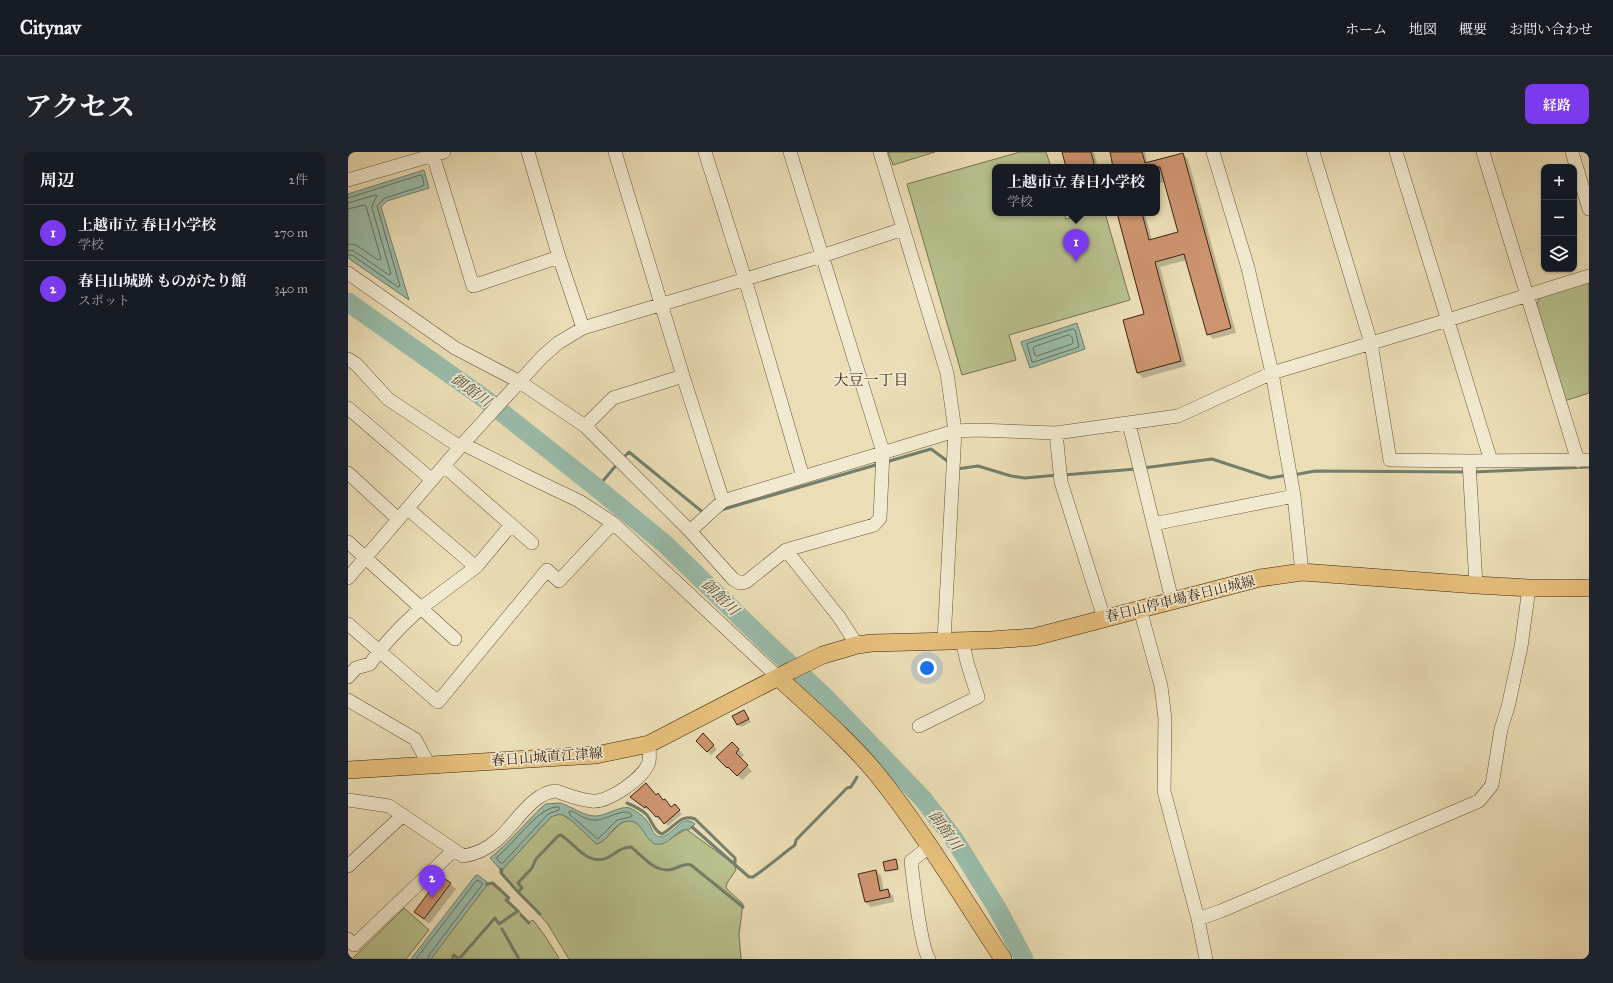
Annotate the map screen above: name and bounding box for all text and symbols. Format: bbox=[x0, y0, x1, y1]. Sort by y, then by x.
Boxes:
text: Citynav bbox=[20, 16, 81, 39]
text: ホーム bbox=[1345, 21, 1387, 38]
text: 地図 bbox=[1409, 21, 1437, 38]
text: 概要 bbox=[1459, 21, 1487, 38]
text: お問い合わせ bbox=[1509, 21, 1593, 38]
button: 経路 bbox=[1525, 84, 1589, 124]
text: アクセス bbox=[24, 89, 135, 124]
popup bbox=[992, 164, 1160, 216]
map controls bbox=[1541, 164, 1577, 272]
button: + bbox=[1541, 164, 1577, 200]
text: 周辺 bbox=[40, 170, 74, 191]
text: 2件 bbox=[289, 172, 308, 188]
text: 上越市立 春日小学校 bbox=[1007, 173, 1145, 191]
text: 学校 bbox=[1007, 194, 1033, 210]
button: − bbox=[1541, 200, 1577, 236]
text: 上越市立 春日小学校 bbox=[78, 216, 216, 234]
text: 1 bbox=[50, 225, 56, 241]
text: 270 m bbox=[274, 225, 308, 241]
pin: 1 bbox=[1063, 229, 1089, 262]
button: layers bbox=[1541, 236, 1577, 272]
text: 学校 bbox=[78, 237, 104, 253]
text: 春日山城跡 ものがたり館 bbox=[78, 272, 246, 290]
text: 2 bbox=[50, 281, 56, 297]
text: 340 m bbox=[274, 281, 308, 297]
text: スポット bbox=[78, 293, 130, 309]
water label: 御館川 bbox=[448, 369, 496, 412]
district label: 大豆一丁目 bbox=[833, 371, 909, 389]
street label: 春日山停車場春日山城線 bbox=[1103, 572, 1257, 626]
water label: 御館川 bbox=[698, 575, 744, 620]
your location bbox=[917, 658, 937, 678]
street label: 春日山城直江津線 bbox=[491, 745, 603, 769]
water label: 御館川 bbox=[924, 807, 967, 855]
pin: 2 bbox=[419, 865, 445, 898]

